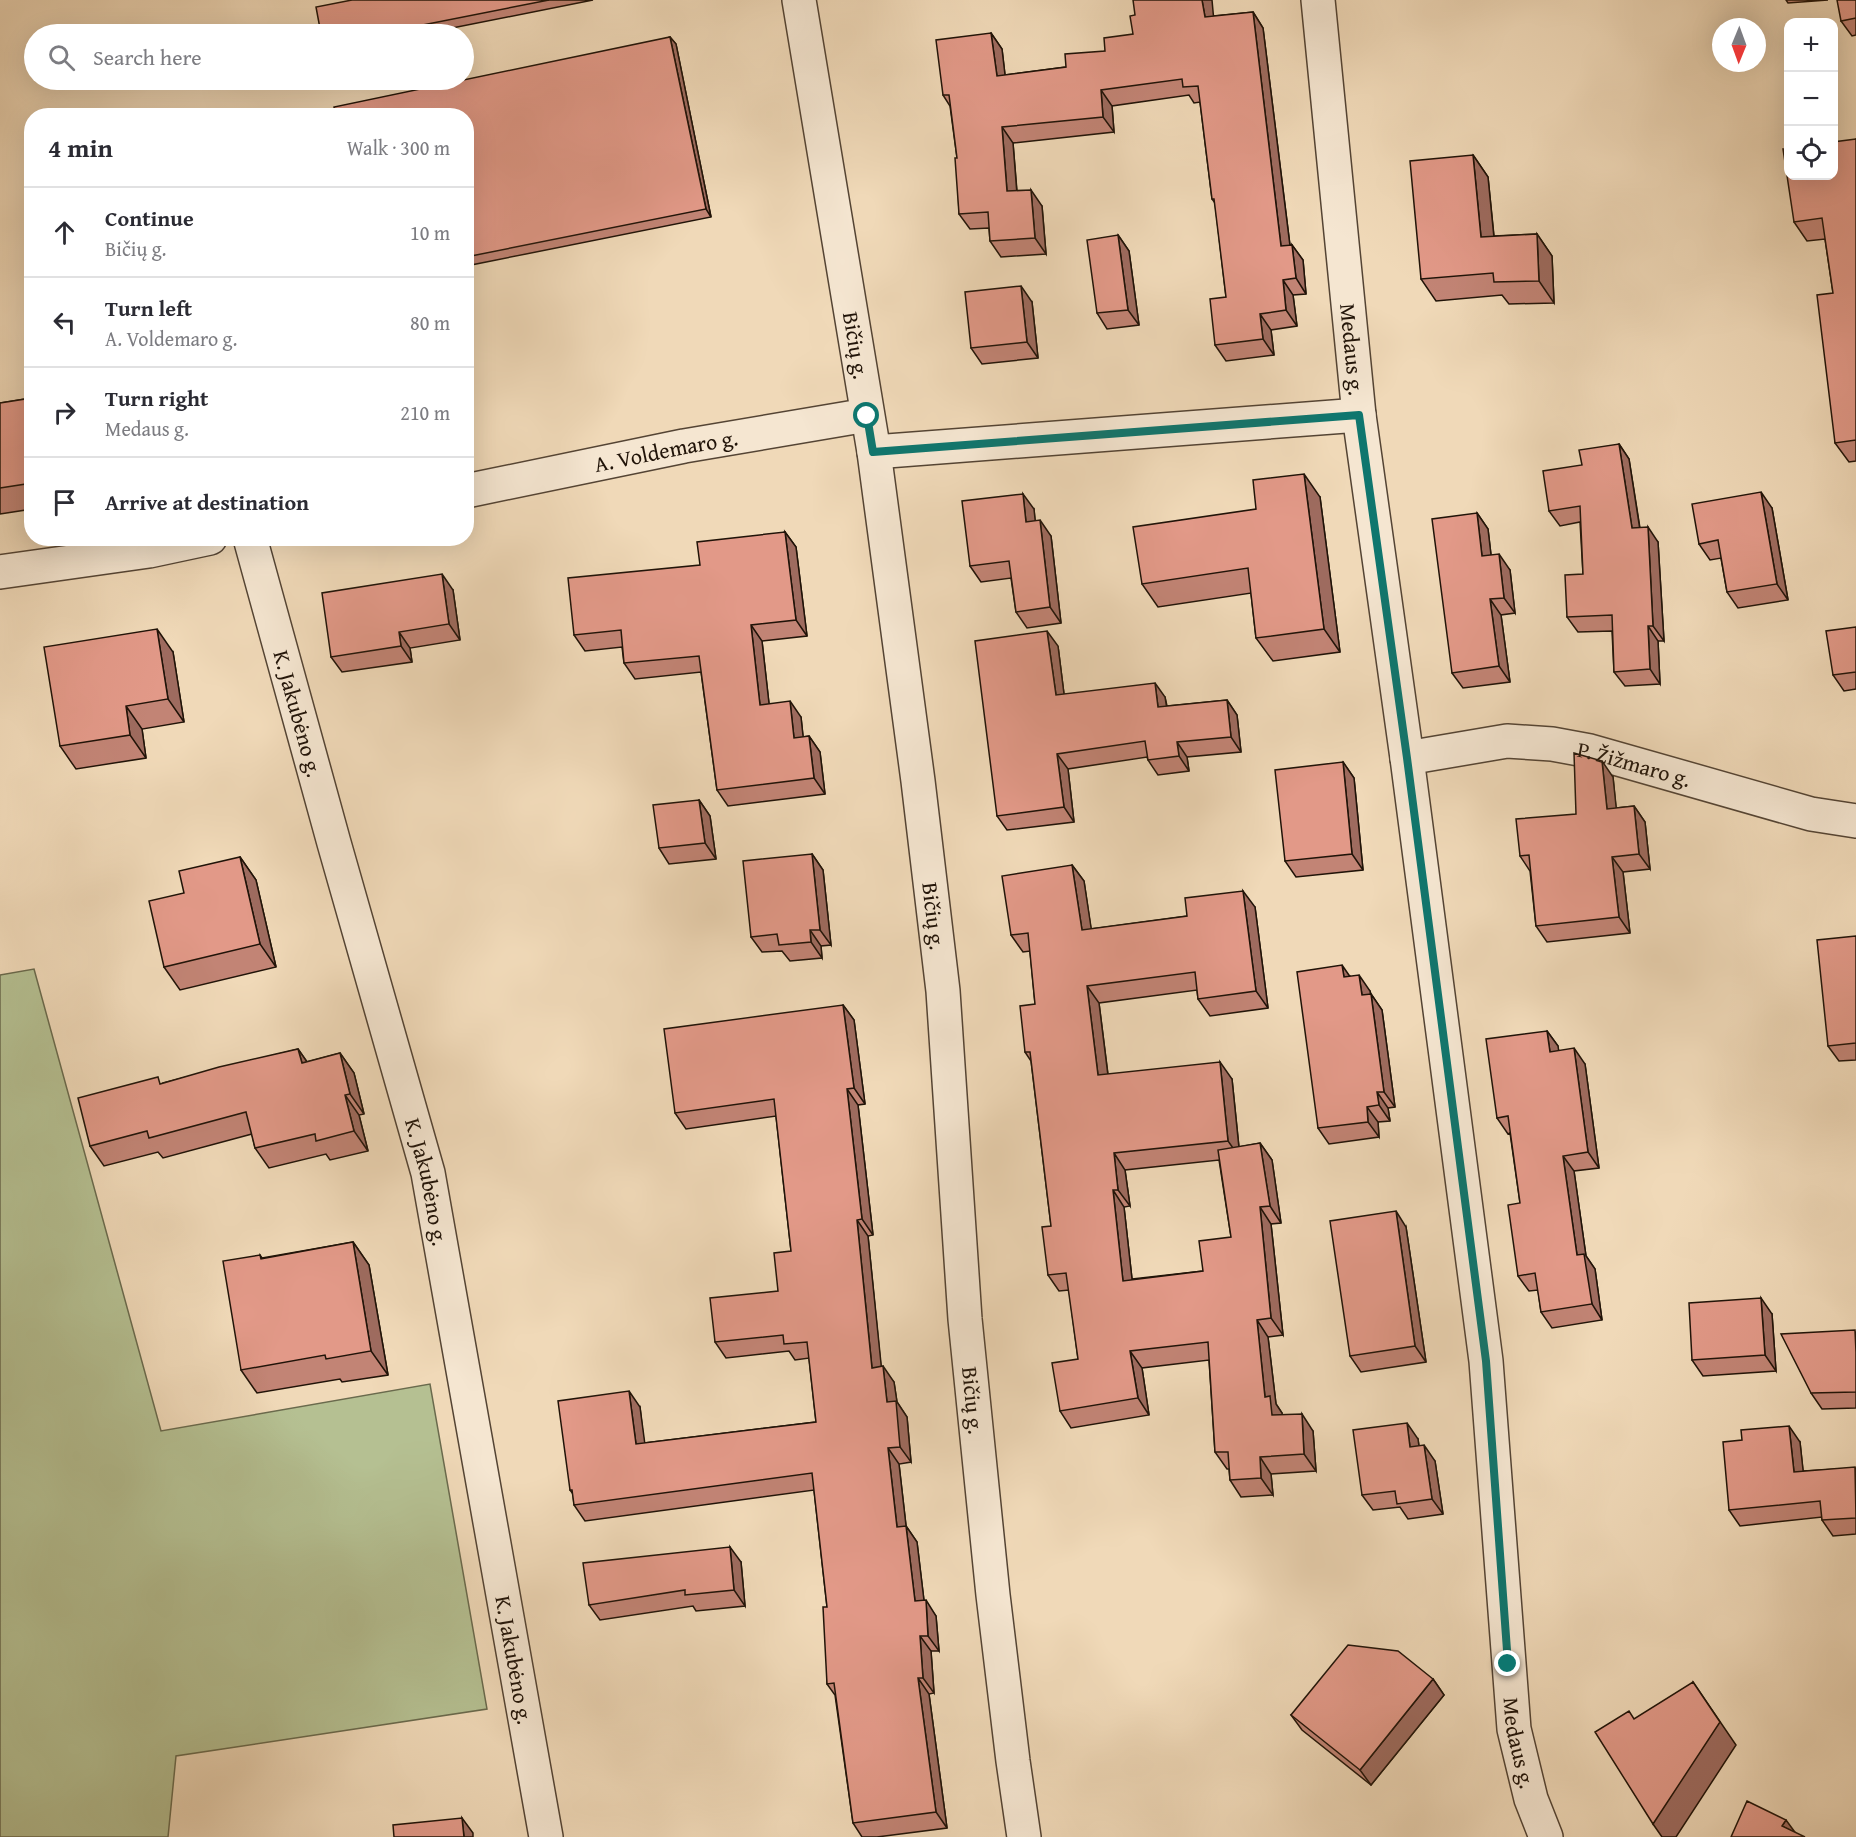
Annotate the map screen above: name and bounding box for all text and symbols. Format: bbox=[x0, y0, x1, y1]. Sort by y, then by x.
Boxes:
north arrow bbox=[1712, 18, 1766, 72]
map controls bbox=[1784, 18, 1838, 180]
button: + bbox=[1784, 18, 1838, 72]
search box bbox=[24, 24, 474, 90]
icon: search bbox=[45, 41, 78, 74]
text: Search here bbox=[93, 41, 202, 73]
button: − bbox=[1784, 72, 1838, 126]
button: locate bbox=[1784, 126, 1838, 180]
text: 4 min bbox=[48, 128, 113, 167]
text: Walk · 300 m bbox=[347, 133, 450, 162]
text: Continue bbox=[105, 202, 194, 234]
icon: ahead bbox=[48, 216, 81, 249]
text: 10 m bbox=[410, 218, 450, 247]
text: Bičių g. bbox=[105, 234, 166, 263]
text: Turn left bbox=[105, 292, 192, 324]
street label: Medaus g. bbox=[1332, 302, 1373, 397]
icon: left bbox=[48, 306, 81, 339]
text: 80 m bbox=[410, 308, 450, 337]
street label: Bičių g. bbox=[835, 309, 878, 381]
text: A. Voldemaro g. bbox=[105, 324, 237, 353]
text: Turn right bbox=[105, 382, 208, 414]
icon: right bbox=[48, 396, 81, 429]
text: 210 m bbox=[400, 398, 450, 427]
route start bbox=[853, 402, 879, 428]
text: Medaus g. bbox=[105, 414, 189, 443]
street label: A. Voldemaro g. bbox=[591, 421, 740, 480]
icon: arrive bbox=[48, 486, 81, 519]
text: Arrive at destination bbox=[105, 486, 309, 518]
street label: K. Jakubėno g. bbox=[266, 646, 331, 780]
street label: P. Žižmaro g. bbox=[1575, 733, 1695, 795]
street label: Bičių g. bbox=[914, 880, 954, 951]
street label: K. Jakubėno g. bbox=[397, 1114, 457, 1248]
street label: Bičių g. bbox=[954, 1365, 993, 1436]
street label: K. Jakubėno g. bbox=[487, 1593, 542, 1727]
route end bbox=[1494, 1650, 1520, 1676]
street label: Medaus g. bbox=[1496, 1696, 1544, 1792]

